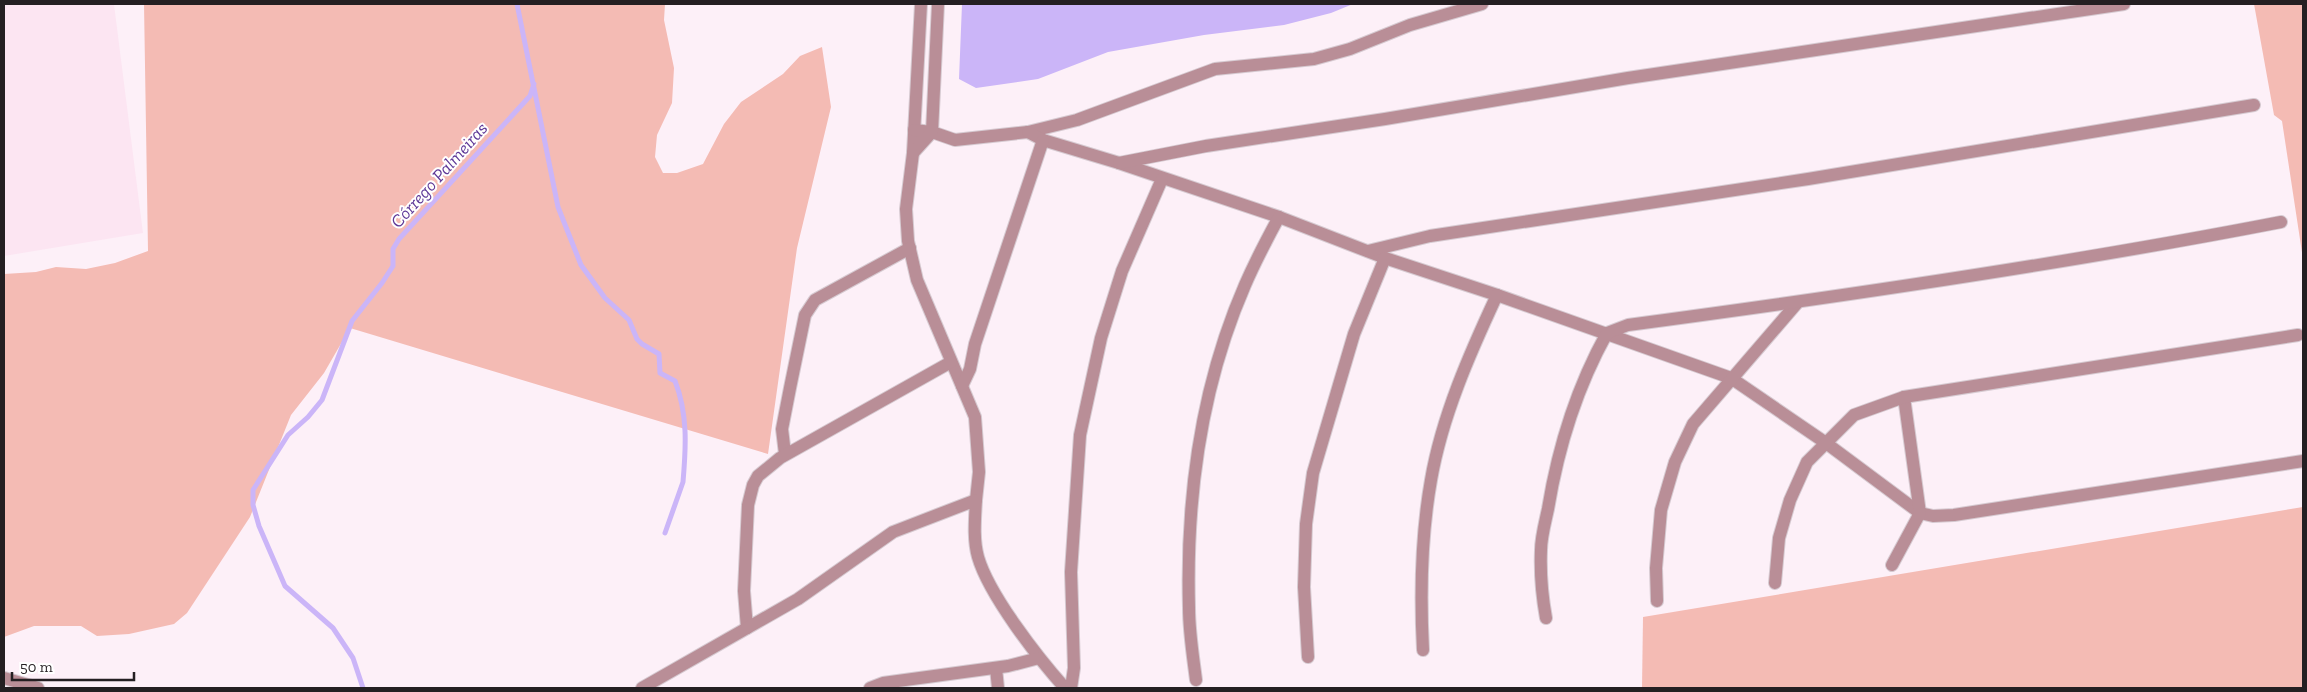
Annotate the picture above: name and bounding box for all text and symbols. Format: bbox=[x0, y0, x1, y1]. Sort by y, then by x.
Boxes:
water label: Córrego Palmeiras bbox=[386, 118, 492, 232]
scale bar bbox=[12, 650, 135, 682]
text: 50 m bbox=[20, 658, 53, 676]

